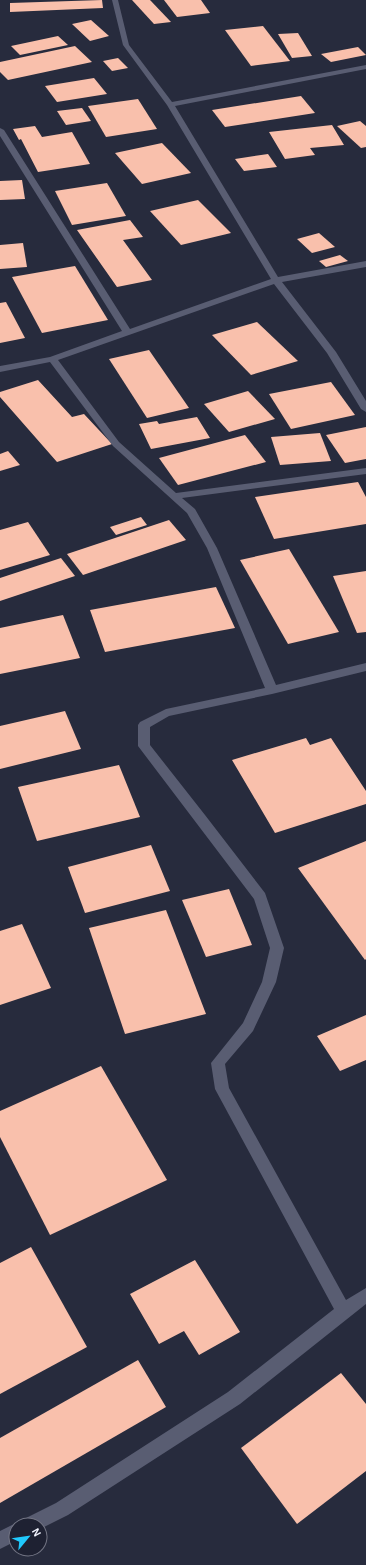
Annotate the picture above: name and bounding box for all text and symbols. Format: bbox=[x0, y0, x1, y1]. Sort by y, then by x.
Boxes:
north arrow bbox=[8, 1517, 48, 1557]
text: N bbox=[30, 1526, 43, 1538]

